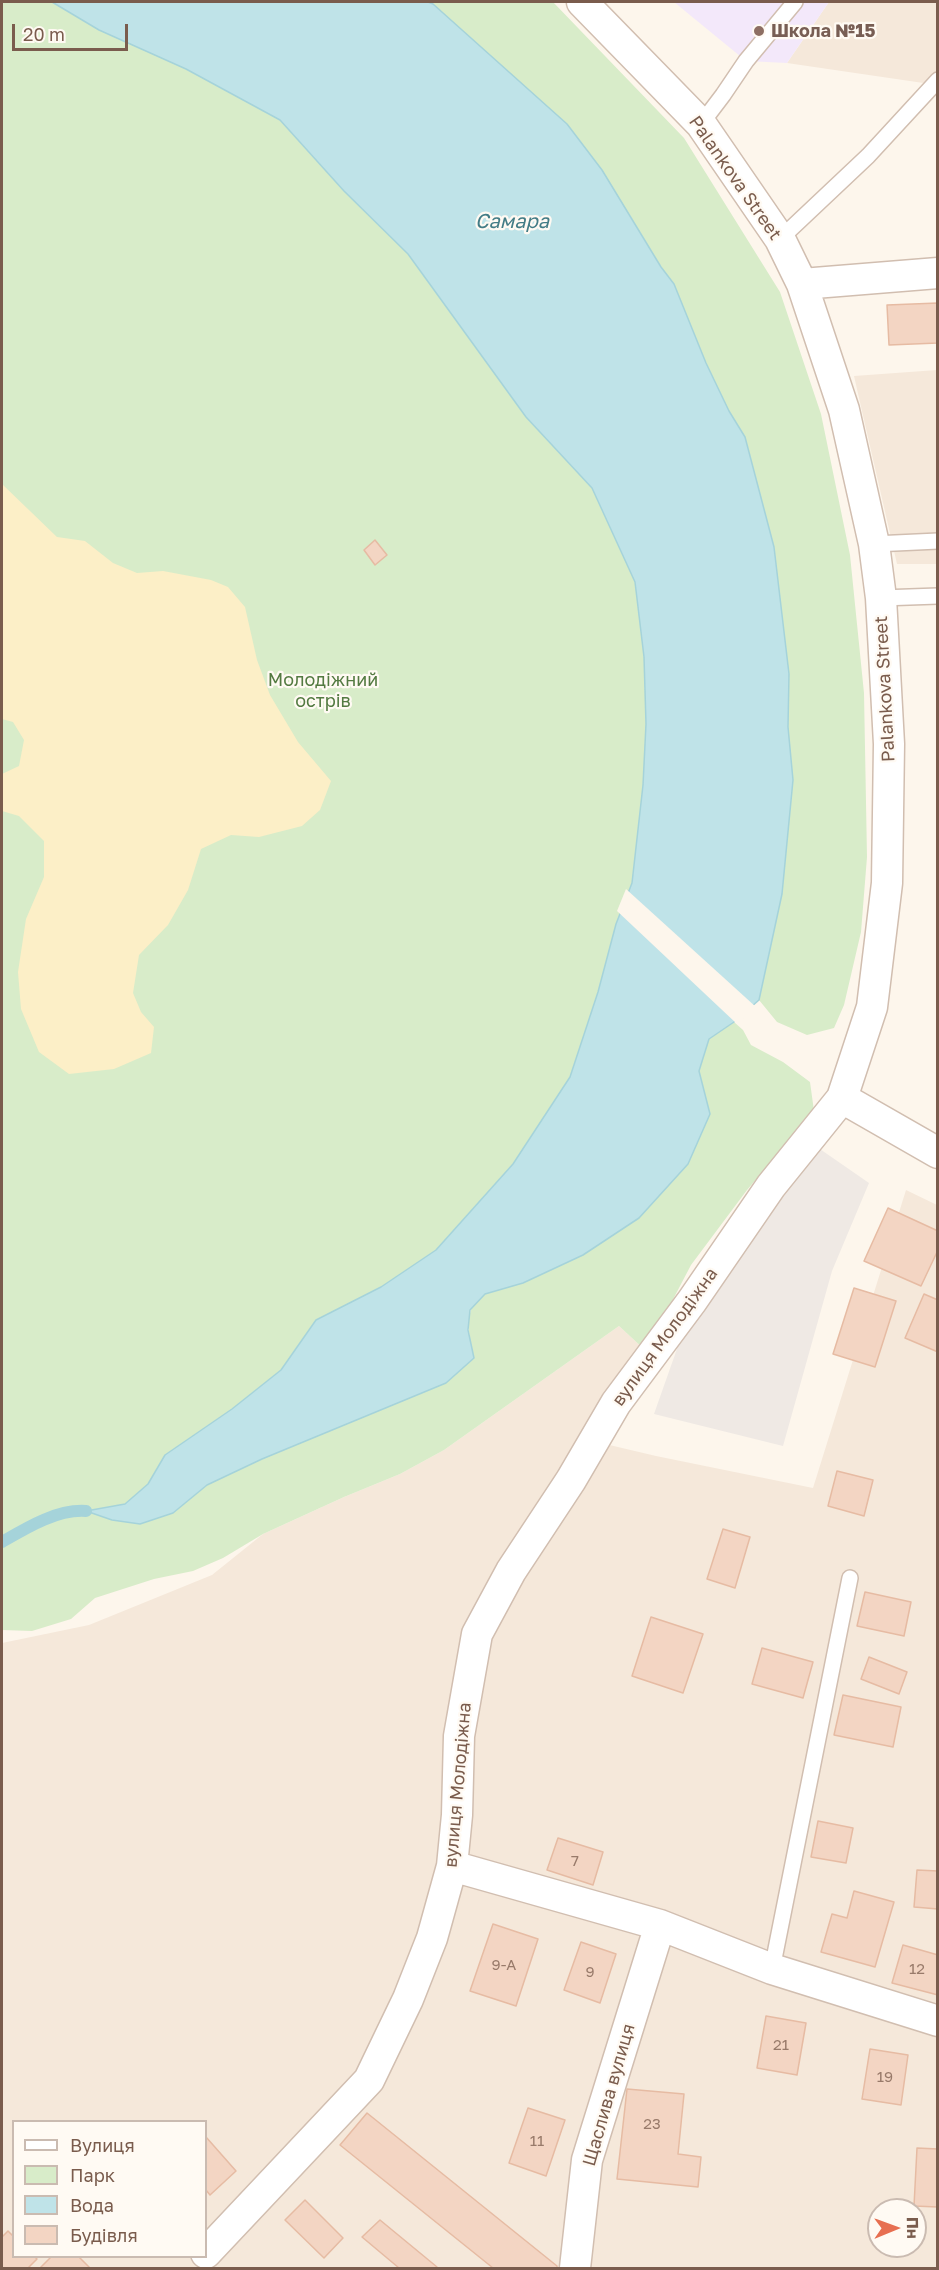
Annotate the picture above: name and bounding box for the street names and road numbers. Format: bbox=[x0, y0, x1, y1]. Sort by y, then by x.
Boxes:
street label: Palankova Street bbox=[684, 112, 786, 244]
street label: Palankova Street bbox=[870, 615, 900, 763]
street label: вулиця Молодіжна bbox=[608, 1264, 722, 1410]
street label: вулиця Молодіжна bbox=[440, 1702, 476, 1868]
street label: Щаслива вулиця bbox=[578, 2021, 640, 2169]

